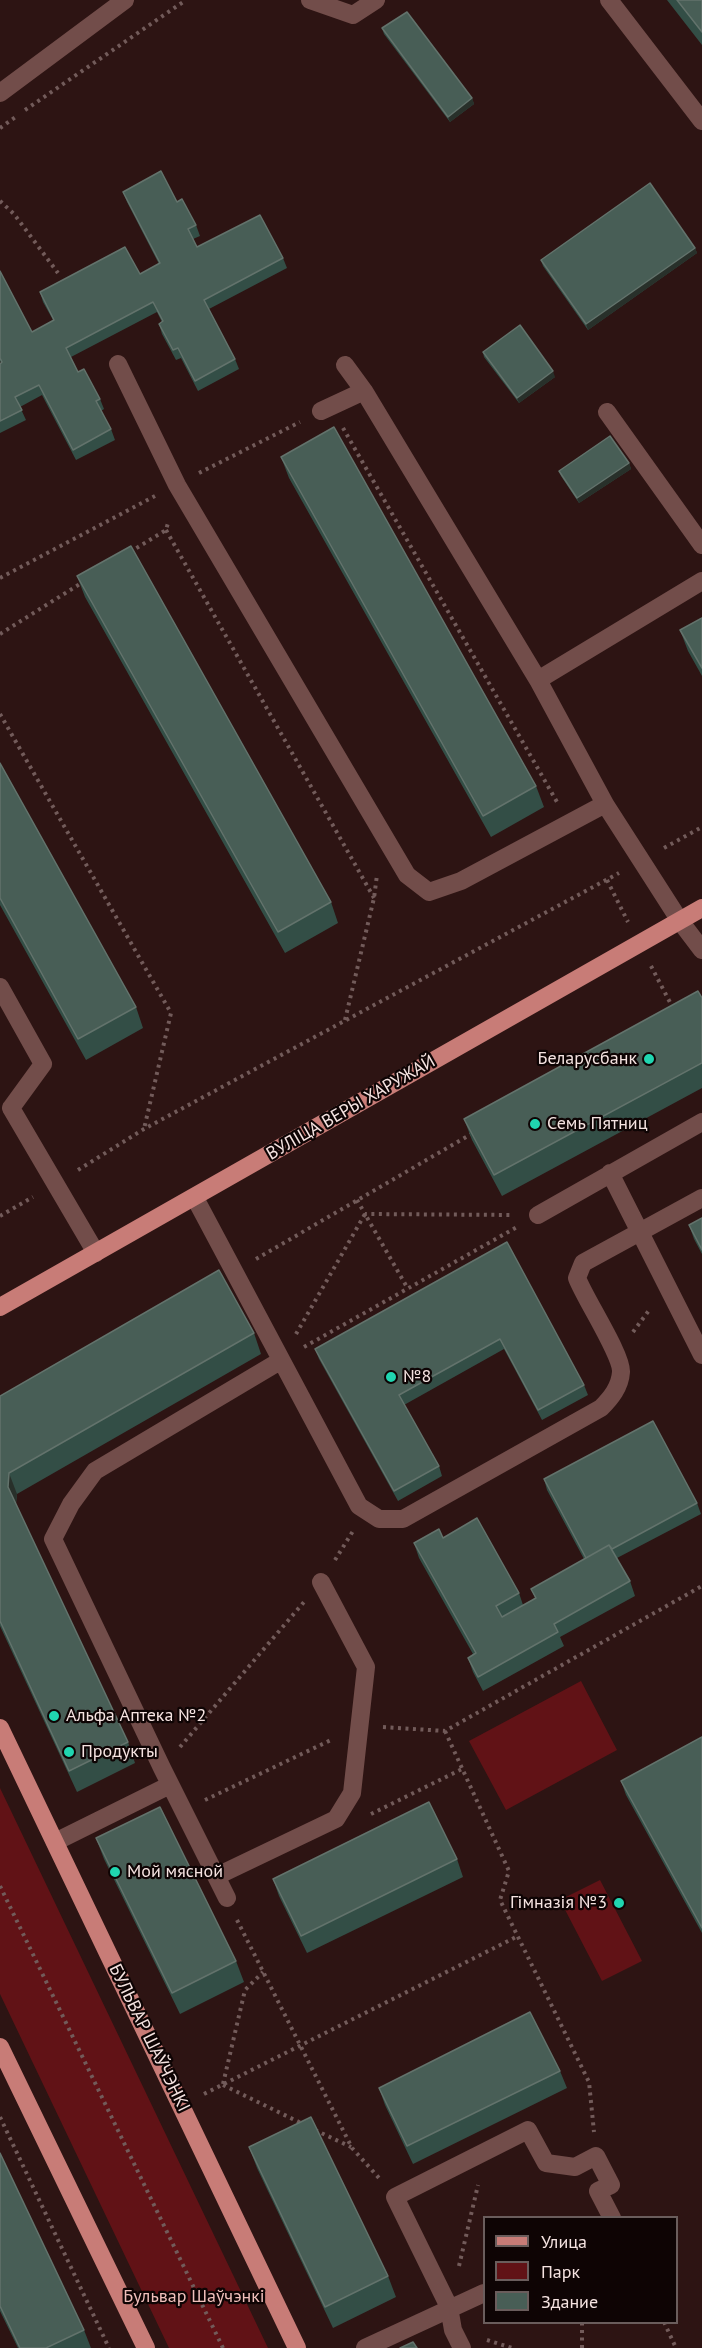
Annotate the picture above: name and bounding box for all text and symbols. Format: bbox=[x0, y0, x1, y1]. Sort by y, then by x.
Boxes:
place label: Беларусбанк bbox=[538, 1048, 637, 1070]
street label: ВУЛІЦА ВЕРЫ ХАРУЖАЙ bbox=[263, 1051, 439, 1165]
marker: Беларусбанк bbox=[642, 1052, 656, 1066]
place label: Семь Пятниц bbox=[547, 1113, 648, 1135]
marker: Семь Пятниц bbox=[528, 1117, 542, 1131]
place label: №8 bbox=[403, 1366, 431, 1388]
marker: №8 bbox=[384, 1370, 398, 1384]
place label: Альфа Аптека №2 bbox=[66, 1705, 206, 1727]
marker: Альфа Аптека №2 bbox=[47, 1709, 61, 1723]
place label: Продукты bbox=[81, 1741, 158, 1763]
marker: Продукты bbox=[62, 1745, 76, 1759]
place label: Мой мясной bbox=[127, 1861, 223, 1883]
marker: Мой мясной bbox=[108, 1865, 122, 1879]
place label: Гімназія №3 bbox=[510, 1892, 607, 1914]
marker: Гімназія №3 bbox=[612, 1896, 626, 1910]
street label: БУЛЬВАР ШАЎЧЭНКІ bbox=[104, 1961, 194, 2115]
legend bbox=[483, 2216, 678, 2324]
text: Улица bbox=[541, 2230, 587, 2253]
text: Парк bbox=[541, 2260, 580, 2283]
park label: Бульвар Шаўчэнкі bbox=[123, 2286, 265, 2308]
text: Здание bbox=[541, 2290, 598, 2313]

